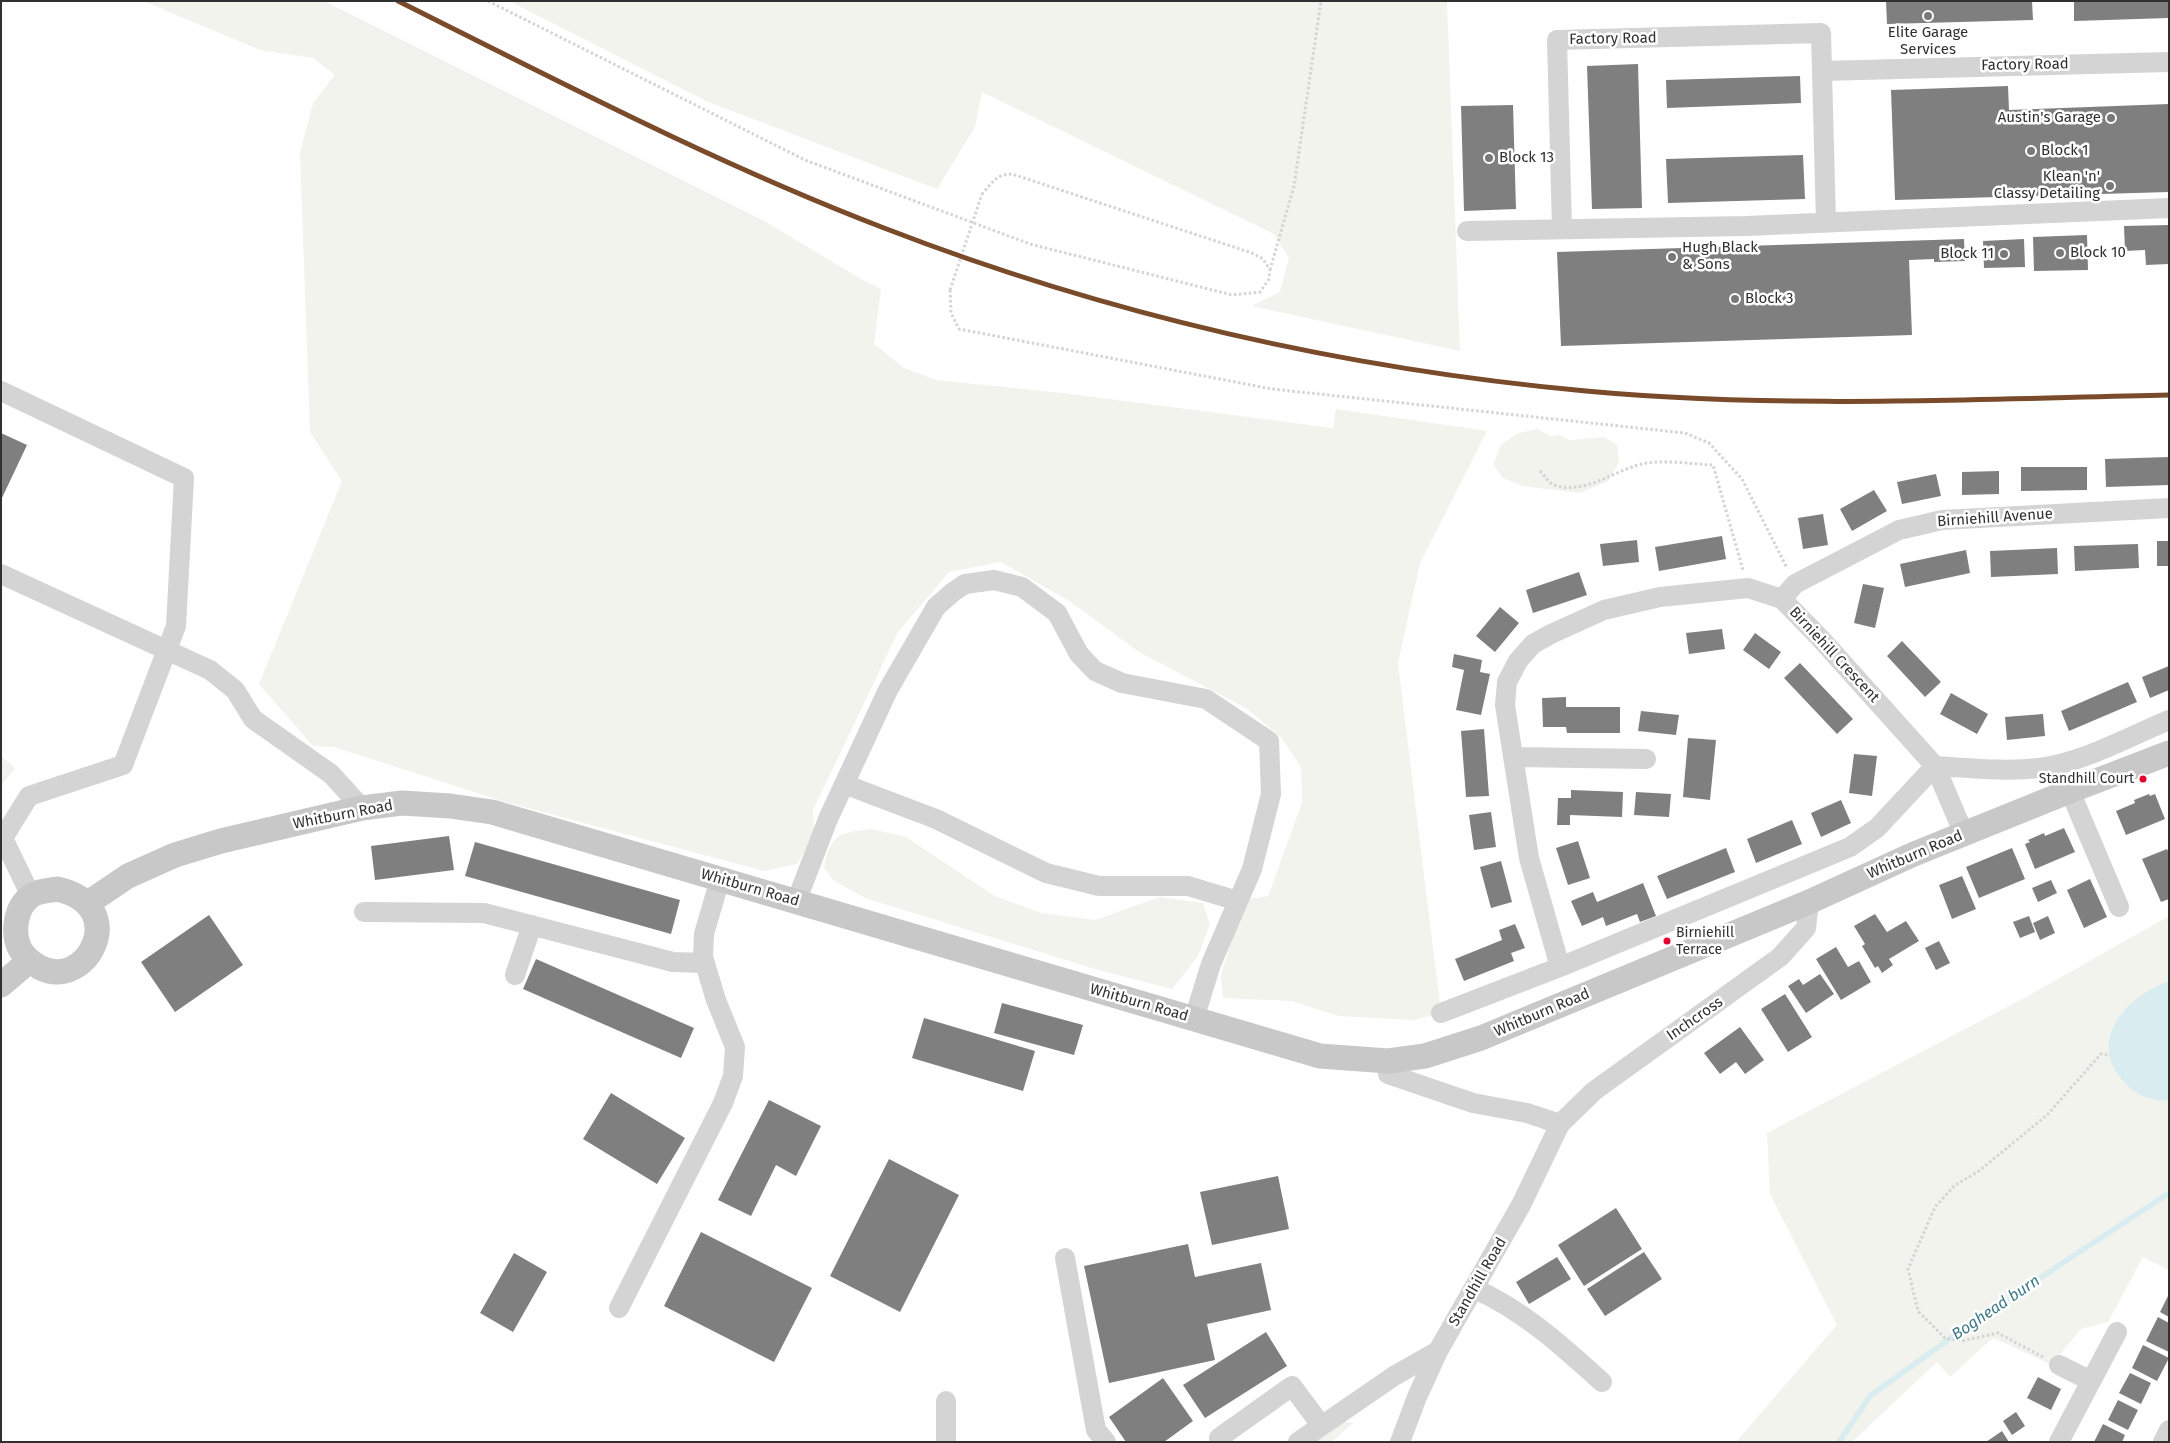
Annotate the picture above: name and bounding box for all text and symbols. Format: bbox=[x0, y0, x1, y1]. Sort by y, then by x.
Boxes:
marker: Elite Garage Services bbox=[1922, 10, 1934, 22]
place label: Elite Garage Services bbox=[1888, 24, 1968, 59]
street label: Factory Road bbox=[1569, 29, 1657, 49]
street label: Factory Road bbox=[1981, 55, 2069, 75]
place label: Austin's Garage bbox=[1998, 109, 2101, 127]
marker: Austin's Garage bbox=[2105, 112, 2117, 124]
place label: Block 1 bbox=[2041, 142, 2089, 160]
marker: Block 1 bbox=[2025, 145, 2037, 157]
place label: Block 13 bbox=[1499, 149, 1554, 167]
marker: Block 13 bbox=[1483, 152, 1495, 164]
place label: Klean 'n' Classy Detailing bbox=[1994, 168, 2100, 203]
marker: Klean 'n' Classy Detailing bbox=[2104, 180, 2116, 192]
place label: Hugh Black & Sons bbox=[1682, 239, 1758, 274]
place label: Block 10 bbox=[2070, 244, 2126, 262]
place label: Block 11 bbox=[1940, 245, 1994, 263]
marker: Block 10 bbox=[2054, 247, 2066, 259]
marker: Block 11 bbox=[1998, 248, 2010, 260]
marker: Hugh Black & Sons bbox=[1666, 251, 1678, 263]
place label: Block 3 bbox=[1745, 290, 1794, 308]
marker: Block 3 bbox=[1729, 293, 1741, 305]
street label: Birniehill Avenue bbox=[1937, 505, 2053, 531]
street label: Birniehill Crescent bbox=[1785, 603, 1883, 707]
place label: Standhill Court bbox=[2039, 771, 2134, 787]
marker: Standhill Court bbox=[2138, 774, 2148, 784]
street label: Whitburn Road bbox=[291, 796, 395, 834]
street label: Whitburn Road bbox=[1865, 827, 1965, 883]
street label: Whitburn Road bbox=[699, 865, 801, 911]
place label: Birniehill Terrace bbox=[1676, 925, 1734, 958]
marker: Birniehill Terrace bbox=[1662, 936, 1672, 946]
street label: Whitburn Road bbox=[1088, 980, 1190, 1026]
street label: Whitburn Road bbox=[1492, 985, 1592, 1041]
street label: Inchcross bbox=[1664, 993, 1726, 1045]
street label: Standhill Road bbox=[1445, 1234, 1511, 1330]
water label: Boghead burn bbox=[1948, 1271, 2044, 1345]

